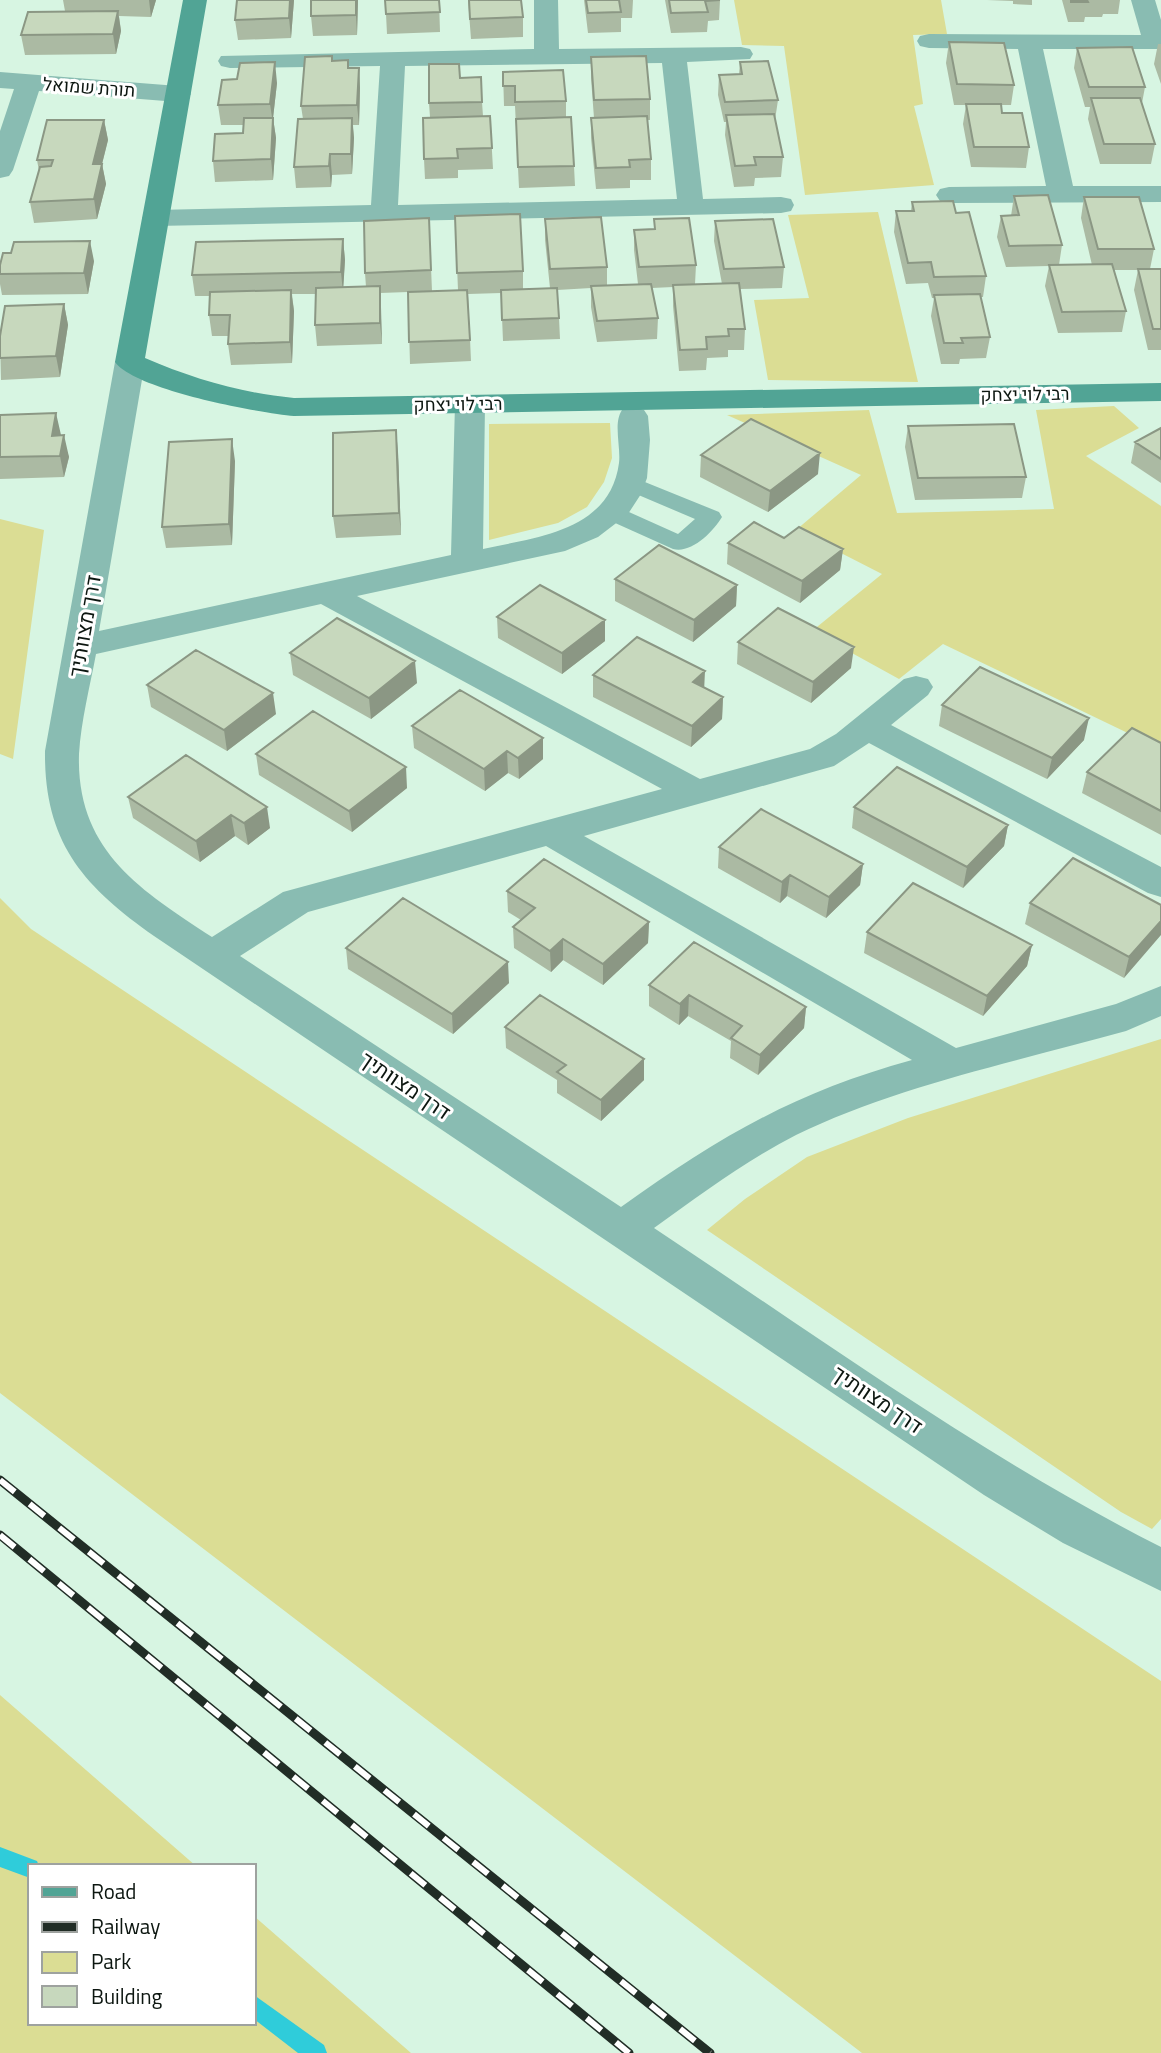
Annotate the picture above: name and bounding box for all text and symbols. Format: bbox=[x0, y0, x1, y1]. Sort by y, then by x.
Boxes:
street label: תורת שמואל bbox=[42, 70, 136, 104]
street label: רבי לוי יצחק bbox=[980, 380, 1070, 408]
street label: רבי לוי יצחק bbox=[413, 390, 503, 418]
street label: דרך מצוותיך bbox=[59, 572, 109, 680]
street label: דרך מצוותיך bbox=[354, 1043, 458, 1127]
street label: דרך מצוותיך bbox=[826, 1357, 930, 1441]
legend bbox=[28, 1864, 256, 2025]
text: Road bbox=[91, 1875, 136, 1907]
text: Railway bbox=[91, 1910, 160, 1942]
text: Park bbox=[91, 1945, 131, 1977]
text: Building bbox=[91, 1980, 163, 2012]

